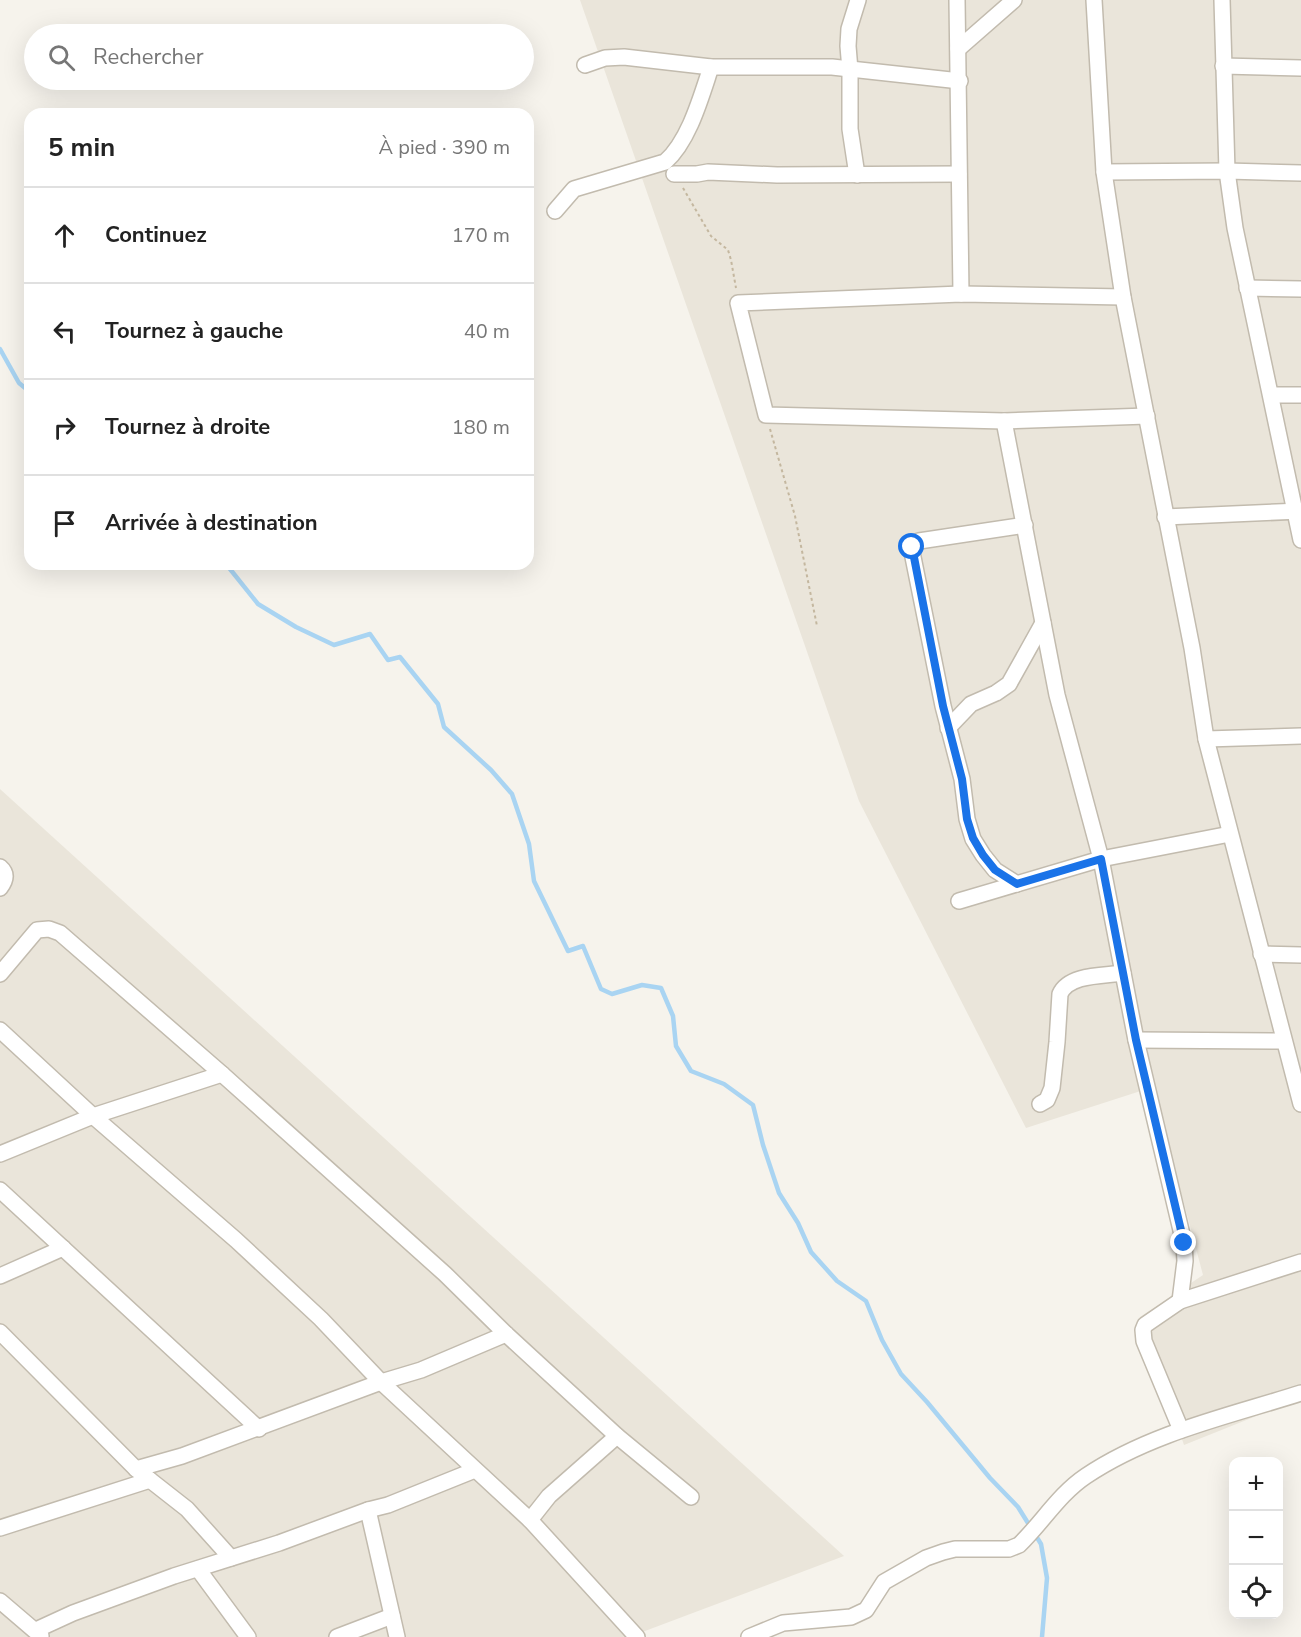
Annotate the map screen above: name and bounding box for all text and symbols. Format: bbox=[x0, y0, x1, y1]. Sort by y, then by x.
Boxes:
search box bbox=[24, 24, 534, 90]
icon: search bbox=[45, 41, 78, 74]
text: Rechercher bbox=[93, 42, 204, 72]
text: 5 min bbox=[48, 130, 115, 165]
text: À pied · 390 m bbox=[379, 134, 510, 161]
icon: ahead bbox=[48, 219, 81, 252]
text: Continuez bbox=[105, 220, 207, 250]
text: 170 m bbox=[452, 222, 510, 249]
icon: left bbox=[48, 315, 81, 348]
text: Tournez à gauche bbox=[105, 316, 283, 346]
text: 40 m bbox=[464, 318, 510, 345]
icon: right bbox=[48, 411, 81, 444]
text: Tournez à droite bbox=[105, 412, 270, 442]
text: 180 m bbox=[452, 414, 510, 441]
icon: arrive bbox=[48, 507, 81, 540]
text: Arrivée à destination bbox=[105, 508, 318, 538]
route start bbox=[898, 533, 924, 559]
route end bbox=[1170, 1229, 1196, 1255]
map controls bbox=[1229, 1457, 1283, 1619]
button: + bbox=[1229, 1457, 1283, 1511]
button: − bbox=[1229, 1511, 1283, 1565]
button: locate bbox=[1229, 1565, 1283, 1619]

